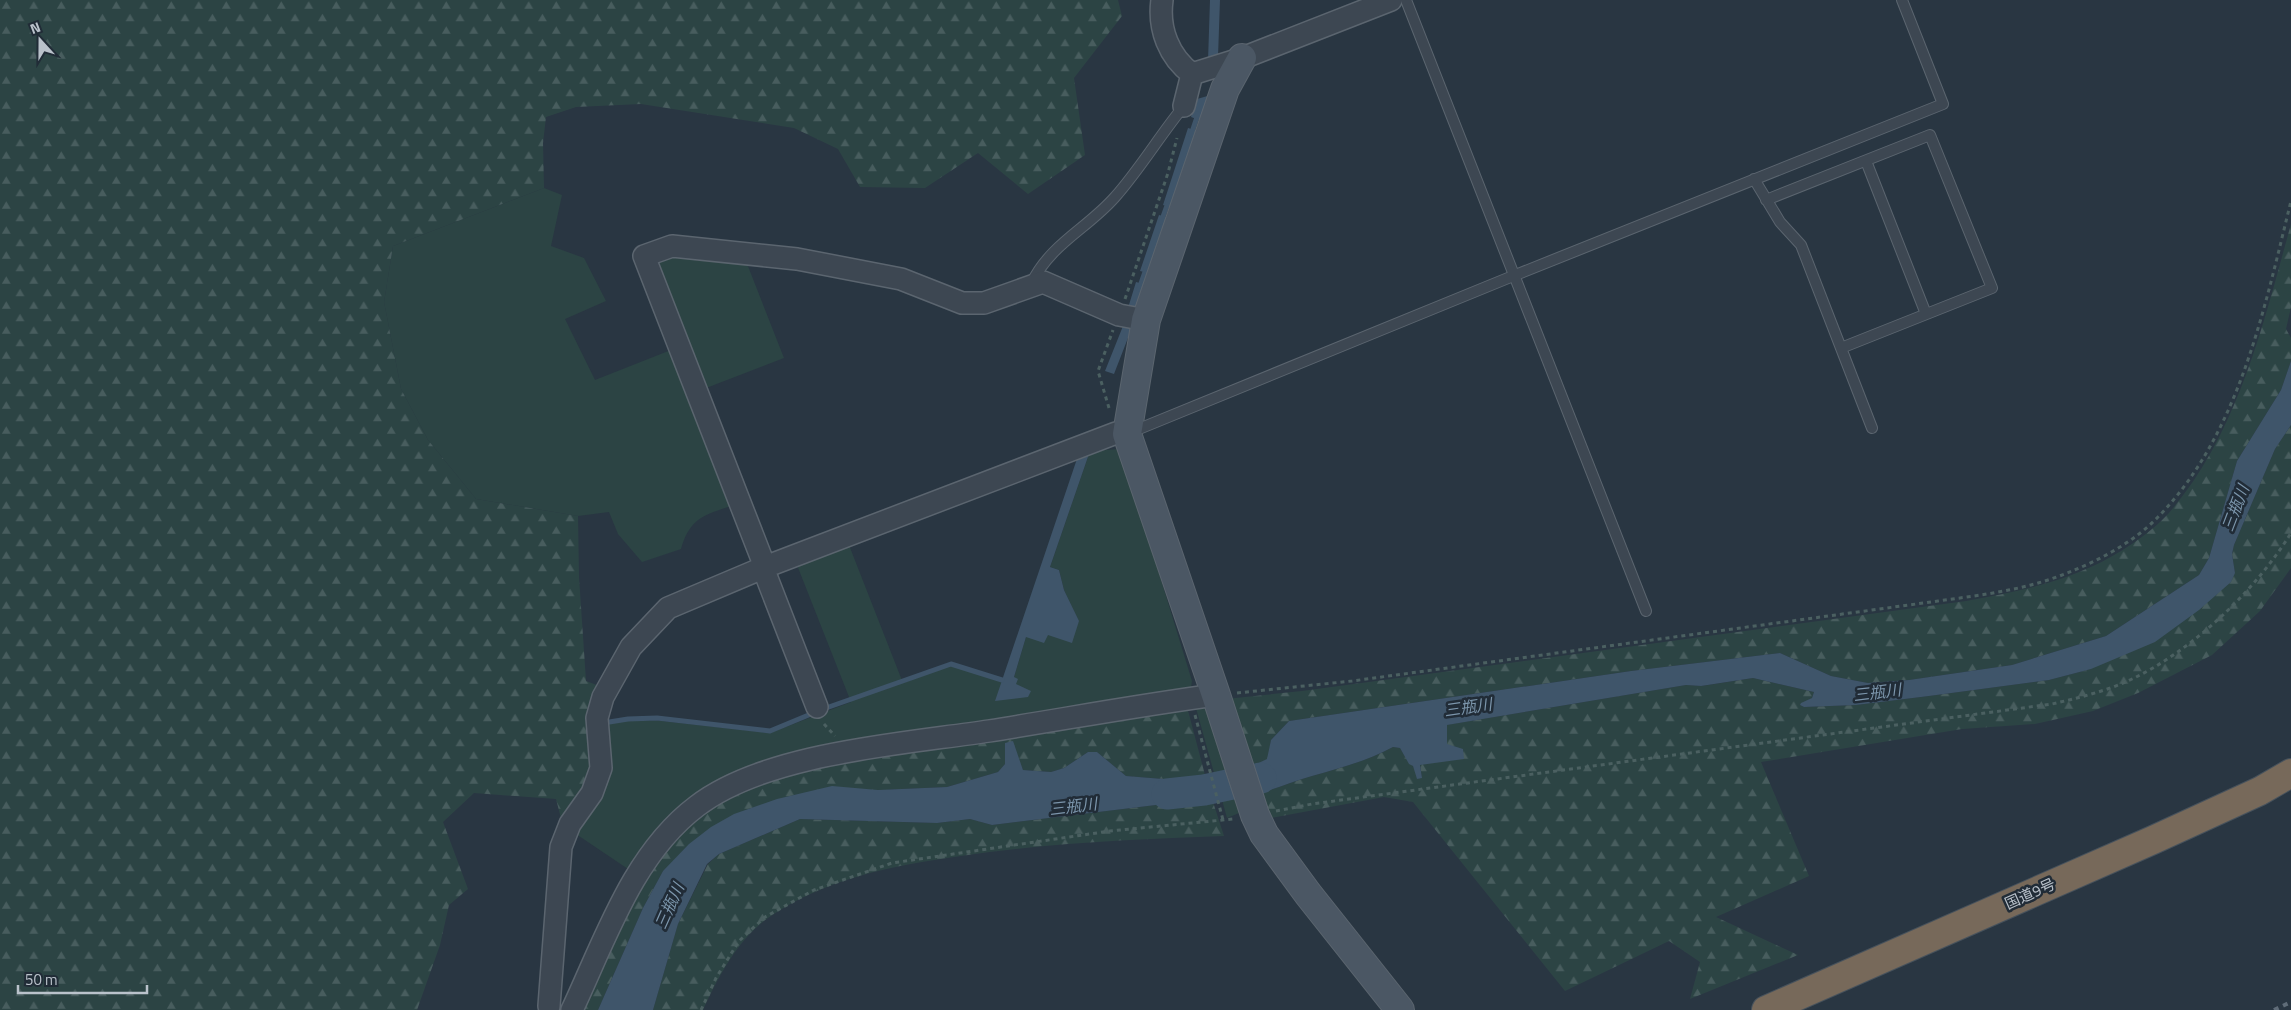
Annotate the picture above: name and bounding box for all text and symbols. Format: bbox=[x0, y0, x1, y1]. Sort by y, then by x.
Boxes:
north arrow bbox=[15, 15, 65, 65]
text: N bbox=[27, 16, 43, 39]
water label: 三瓶川 bbox=[2215, 479, 2256, 535]
water label: 三瓶川 bbox=[1852, 677, 1904, 707]
water label: 三瓶川 bbox=[1443, 691, 1495, 722]
water label: 三瓶川 bbox=[1048, 791, 1100, 821]
street label: 国道9号 bbox=[2001, 872, 2059, 915]
water label: 三瓶川 bbox=[648, 877, 691, 933]
scale bar bbox=[18, 962, 146, 994]
text: 50 m bbox=[25, 968, 58, 991]

